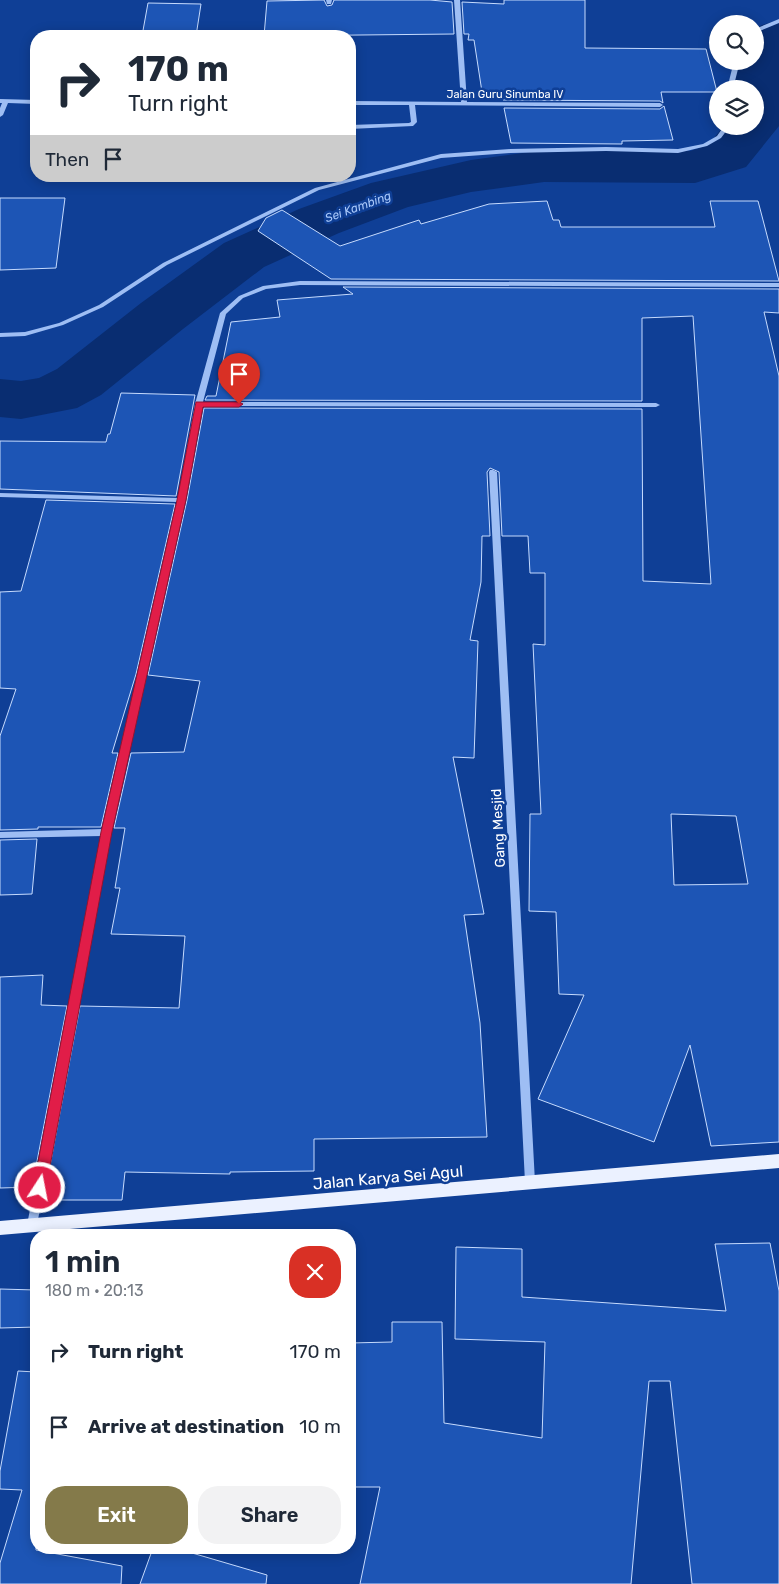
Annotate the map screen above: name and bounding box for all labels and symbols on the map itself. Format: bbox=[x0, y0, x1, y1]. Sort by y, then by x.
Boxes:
street label: Jalan Guru Sinumba IV bbox=[447, 88, 563, 101]
water label: Sei Kambing bbox=[323, 189, 393, 225]
pin bbox=[218, 353, 260, 404]
street label: Gang Mesjid bbox=[488, 788, 509, 868]
position arrow bbox=[13, 1161, 65, 1213]
street label: Jalan Karya Sei Agul bbox=[312, 1161, 464, 1194]

